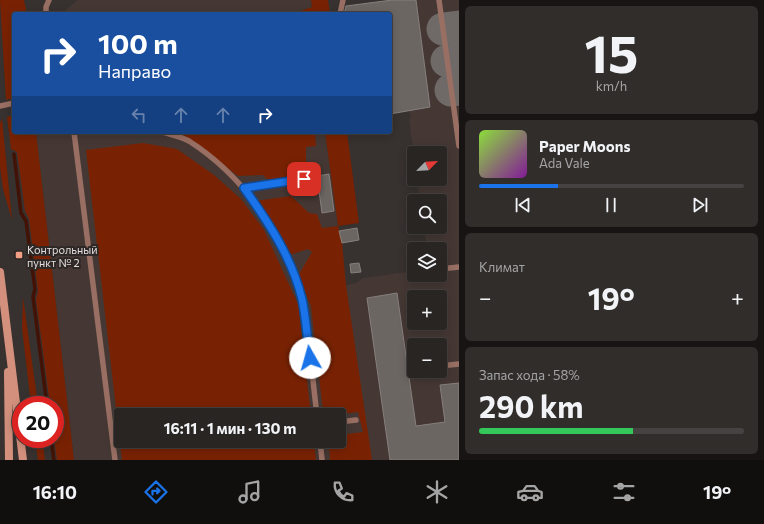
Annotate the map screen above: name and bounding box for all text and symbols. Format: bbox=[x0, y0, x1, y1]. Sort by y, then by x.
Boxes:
text: 15 bbox=[585, 20, 638, 84]
text: 100 m bbox=[98, 26, 178, 60]
icon: right bbox=[32, 28, 84, 80]
text: Направо bbox=[98, 60, 171, 82]
text: km/h bbox=[596, 78, 627, 94]
icon: left bbox=[128, 104, 150, 126]
icon: ahead bbox=[170, 104, 192, 126]
icon: ahead bbox=[212, 104, 234, 126]
icon: right bbox=[254, 104, 276, 126]
text: Paper Moons bbox=[539, 137, 630, 155]
north arrow bbox=[407, 146, 447, 186]
map controls bbox=[407, 146, 447, 378]
text: Ada Vale bbox=[539, 155, 590, 171]
pin bbox=[287, 162, 321, 196]
icon: arrive bbox=[293, 168, 315, 190]
button: search bbox=[407, 194, 447, 234]
icon: previous bbox=[512, 194, 534, 216]
icon: pause bbox=[600, 194, 622, 216]
icon: next bbox=[689, 194, 711, 216]
button: layers bbox=[407, 242, 447, 282]
place label: Контрольный пункт № 2 bbox=[27, 243, 97, 269]
marker: Контрольный пункт № 2 bbox=[14, 250, 24, 260]
text: Климат bbox=[479, 259, 525, 275]
text: 19° bbox=[588, 279, 635, 316]
text: − bbox=[479, 284, 492, 311]
text: + bbox=[731, 284, 744, 311]
button: + bbox=[407, 290, 447, 330]
position arrow bbox=[289, 337, 331, 379]
button: − bbox=[407, 338, 447, 378]
text: Запас хода · 58% bbox=[479, 367, 580, 383]
text: 290 km bbox=[479, 387, 583, 424]
speed limit sign: 20 bbox=[12, 396, 64, 448]
text: 16:11 · 1 мин · 130 m bbox=[164, 419, 296, 437]
icon: directions bbox=[142, 478, 170, 506]
icon: music bbox=[236, 478, 264, 506]
icon: phone bbox=[329, 478, 357, 506]
icon: climate bbox=[423, 478, 451, 506]
icon: car bbox=[516, 478, 544, 506]
icon: filters bbox=[610, 478, 638, 506]
text: 16:10 bbox=[33, 481, 77, 503]
text: 19° bbox=[703, 481, 731, 503]

